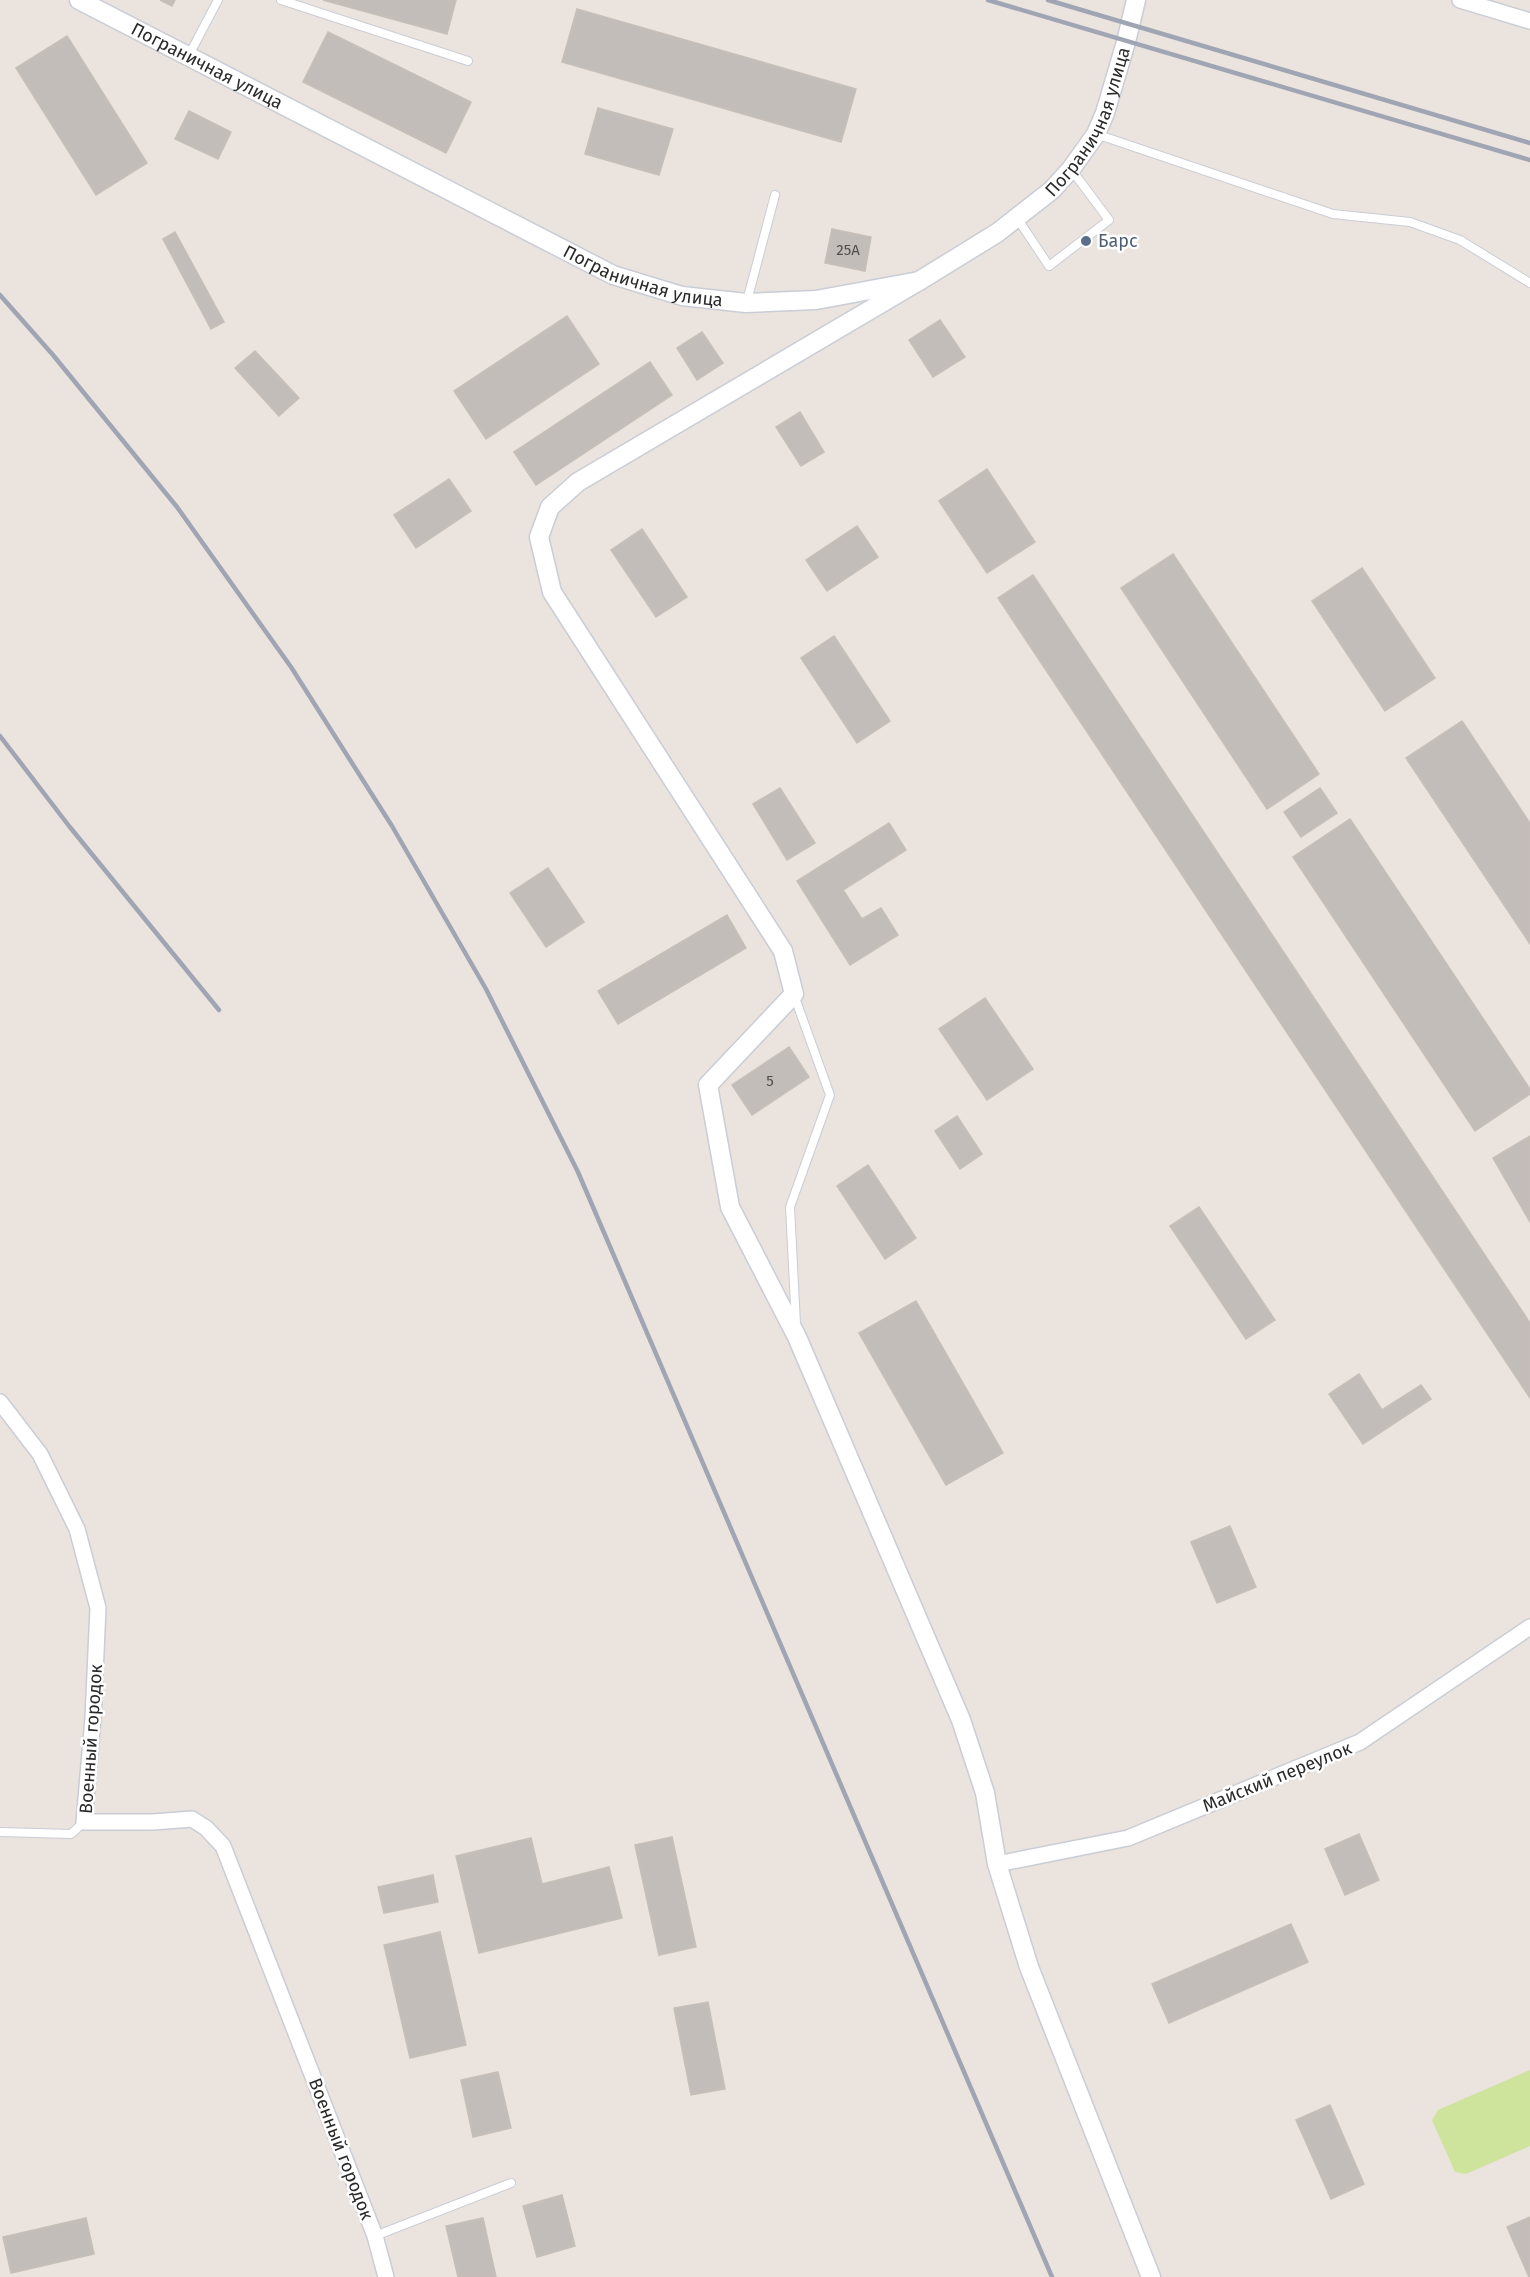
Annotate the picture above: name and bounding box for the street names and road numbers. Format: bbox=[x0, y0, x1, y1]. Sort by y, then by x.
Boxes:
street label: Пограничная улица bbox=[128, 18, 287, 114]
street label: Пограничная улица bbox=[1040, 44, 1135, 201]
street label: Пограничная улица bbox=[560, 240, 724, 311]
street label: Военный городок bbox=[75, 1663, 107, 1815]
street label: Майский переулок bbox=[1199, 1737, 1355, 1817]
street label: Военный городок bbox=[304, 2075, 378, 2224]

